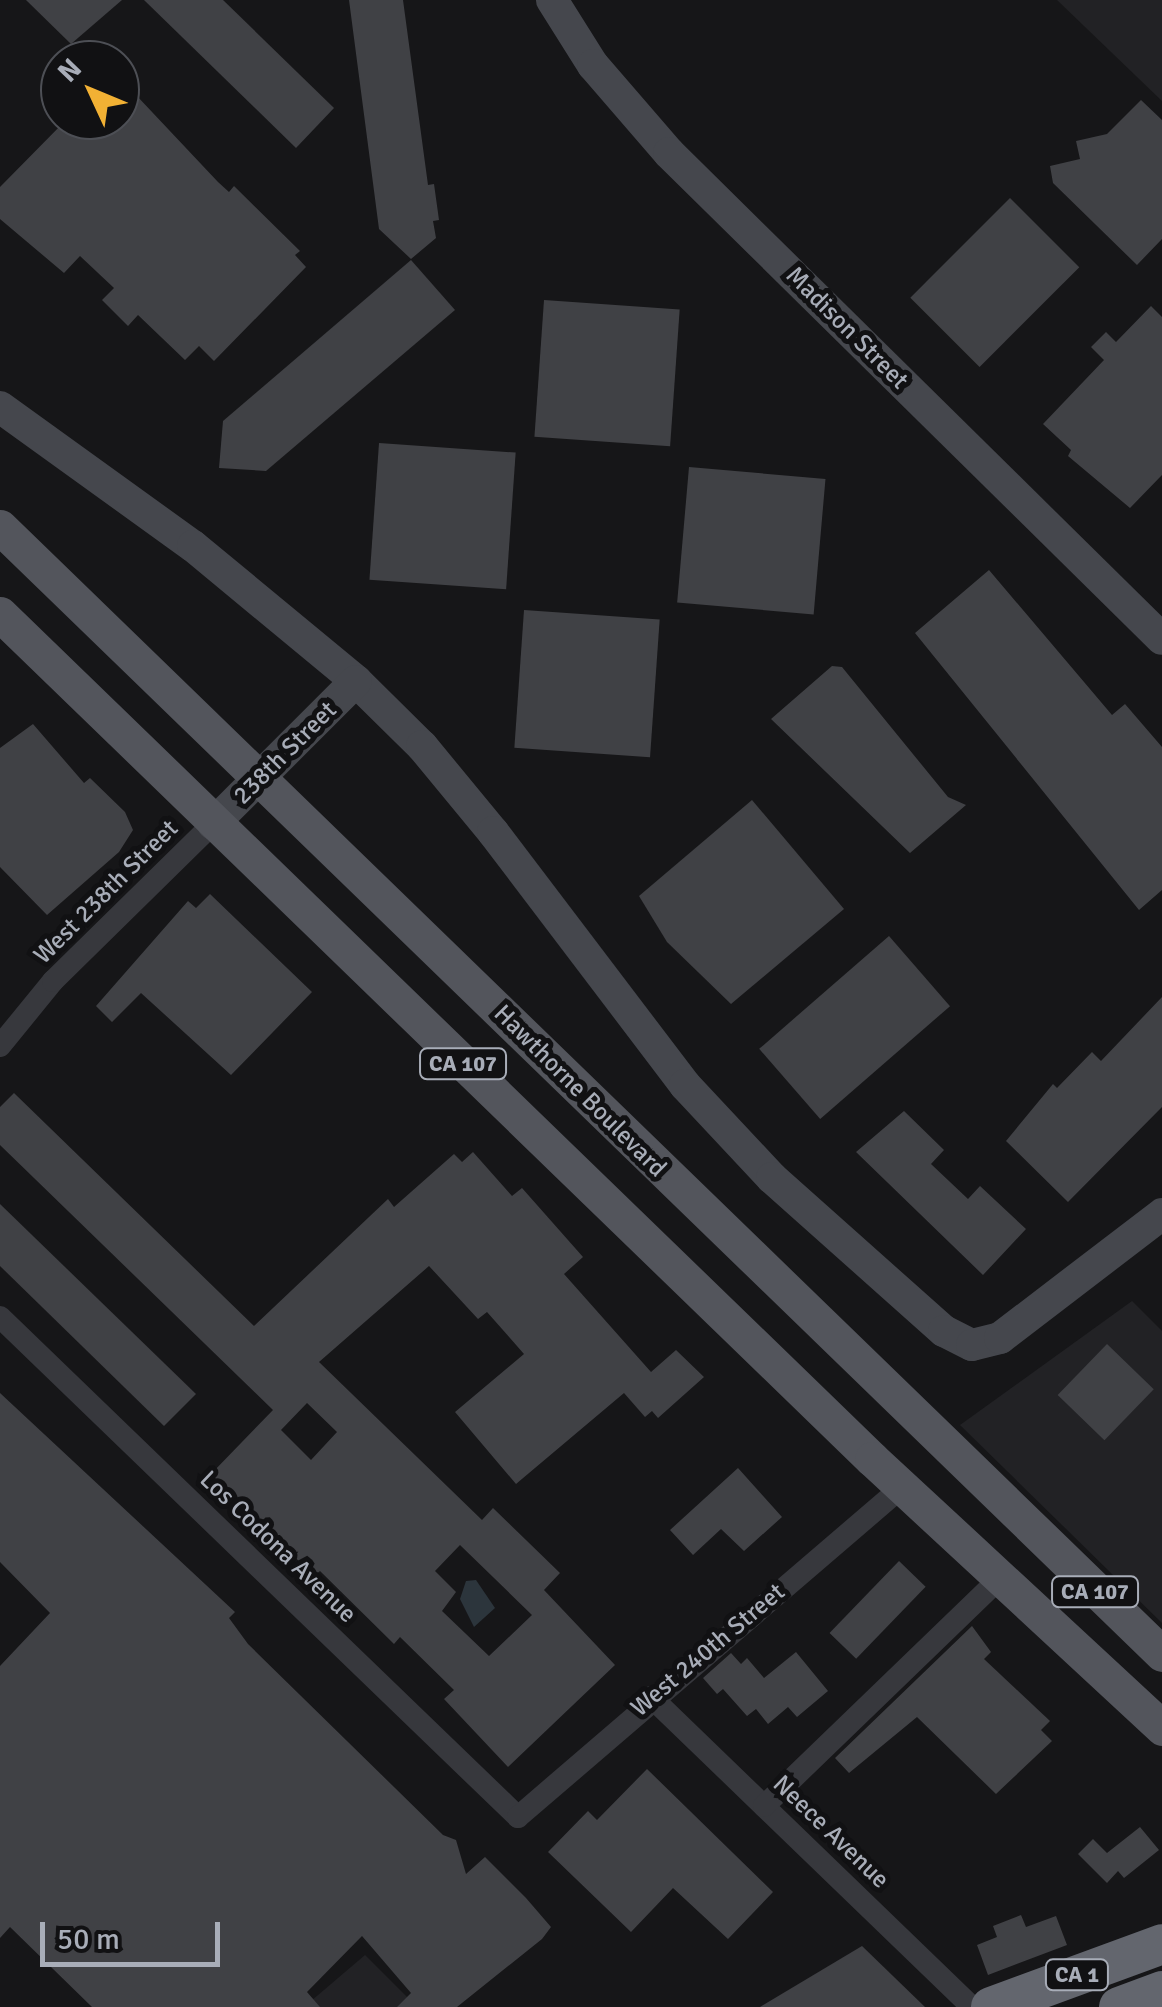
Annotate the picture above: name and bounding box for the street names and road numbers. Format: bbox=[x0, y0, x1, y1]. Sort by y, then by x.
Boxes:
street label: Madison Street bbox=[780, 261, 914, 395]
street label: 238th Street bbox=[227, 695, 343, 811]
street label: West 238th Street bbox=[28, 814, 184, 970]
street label: Hawthorne Boulevard bbox=[488, 999, 672, 1183]
road number: CA 107 bbox=[418, 1047, 508, 1081]
street label: Los Codona Avenue bbox=[193, 1465, 363, 1629]
road number: CA 107 bbox=[1050, 1575, 1140, 1609]
street label: West 240th Street bbox=[625, 1577, 791, 1723]
street label: Neece Avenue bbox=[767, 1769, 895, 1895]
road number: CA 1 bbox=[1044, 1958, 1110, 1992]

